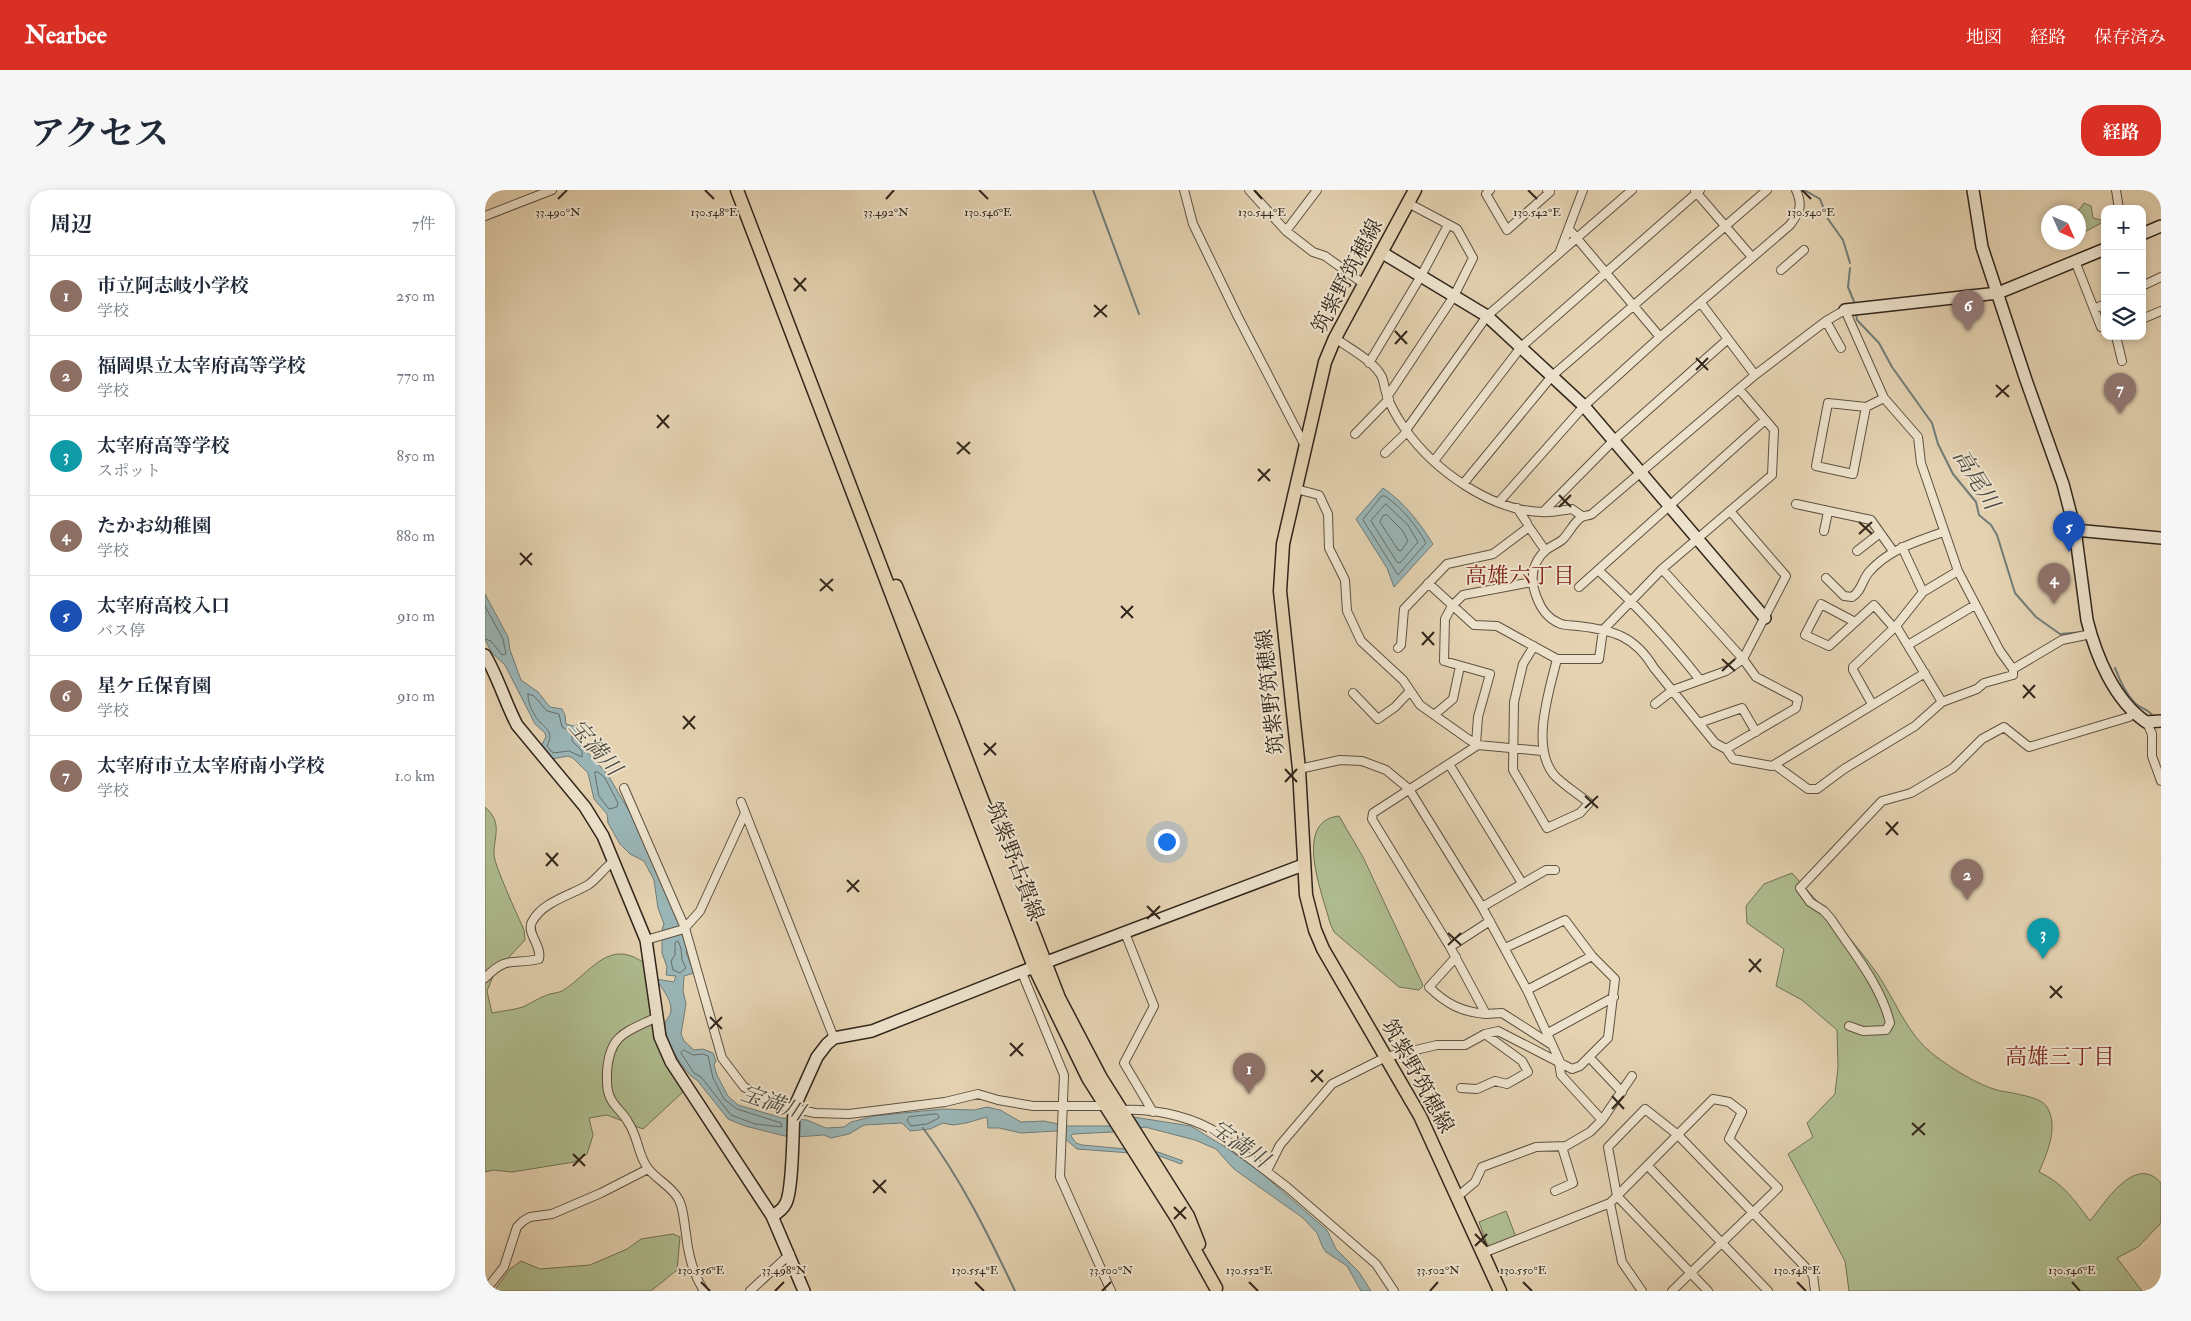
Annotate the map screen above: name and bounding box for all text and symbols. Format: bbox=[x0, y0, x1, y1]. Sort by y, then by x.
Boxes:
text: Nearbee bbox=[25, 20, 107, 51]
text: 地図 bbox=[1966, 26, 2002, 49]
text: 経路 bbox=[2030, 26, 2066, 49]
text: 保存済み bbox=[2094, 26, 2166, 49]
button: 経路 bbox=[2081, 105, 2161, 156]
text: アクセス bbox=[30, 112, 169, 156]
text: 33.490°N bbox=[535, 205, 581, 220]
text: 130.548°E bbox=[690, 205, 738, 220]
text: 33.492°N bbox=[863, 205, 909, 220]
text: 130.546°E bbox=[964, 205, 1012, 220]
text: 130.544°E bbox=[1238, 205, 1286, 220]
text: 130.542°E bbox=[1513, 205, 1561, 220]
text: 130.540°E bbox=[1787, 205, 1835, 220]
north arrow bbox=[2041, 205, 2086, 250]
map controls bbox=[2101, 205, 2146, 340]
button: + bbox=[2101, 205, 2146, 250]
text: 周辺 bbox=[50, 211, 92, 238]
text: 7件 bbox=[412, 214, 435, 234]
street label: 筑紫野筑穂線 bbox=[1306, 214, 1389, 338]
button: − bbox=[2101, 250, 2146, 295]
text: 市立阿志岐小学校 bbox=[97, 274, 249, 298]
text: 1 bbox=[63, 286, 69, 306]
text: 250 m bbox=[396, 286, 435, 306]
pin: 6 bbox=[1952, 290, 1984, 331]
button: layers bbox=[2101, 295, 2146, 340]
text: 学校 bbox=[97, 301, 129, 321]
text: 福岡県立太宰府高等学校 bbox=[97, 354, 306, 378]
text: 2 bbox=[62, 366, 70, 386]
text: 770 m bbox=[396, 366, 435, 386]
pin: 7 bbox=[2104, 373, 2136, 414]
text: 学校 bbox=[97, 381, 129, 401]
text: 太宰府高等学校 bbox=[97, 434, 230, 458]
water label: 高尾川 bbox=[1947, 444, 2007, 517]
text: 3 bbox=[63, 446, 69, 466]
text: 850 m bbox=[397, 446, 435, 466]
text: スポット bbox=[97, 461, 161, 481]
pin: 5 bbox=[2053, 511, 2085, 552]
text: たかお幼稚園 bbox=[97, 514, 211, 538]
text: 4 bbox=[62, 526, 70, 546]
text: 880 m bbox=[396, 526, 435, 546]
text: 学校 bbox=[97, 541, 129, 561]
district label: 高雄六丁目 bbox=[1465, 562, 1575, 590]
pin: 4 bbox=[2038, 563, 2070, 604]
text: 太宰府高校入口 bbox=[97, 594, 230, 618]
text: 5 bbox=[62, 606, 70, 626]
text: 910 m bbox=[397, 606, 435, 626]
text: バス停 bbox=[97, 621, 145, 641]
street label: 筑紫野筑穂線 bbox=[1250, 628, 1291, 756]
text: 星ケ丘保育園 bbox=[97, 674, 211, 698]
text: 6 bbox=[62, 686, 70, 706]
text: 910 m bbox=[397, 686, 435, 706]
text: 学校 bbox=[97, 701, 129, 721]
water label: 宝満川 bbox=[563, 714, 629, 783]
text: 太宰府市立太宰府南小学校 bbox=[97, 754, 325, 778]
text: 7 bbox=[62, 766, 70, 786]
text: 1.0 km bbox=[395, 766, 435, 786]
text: 学校 bbox=[97, 781, 129, 801]
street label: 筑紫野古賀線 bbox=[979, 798, 1050, 925]
your location bbox=[1154, 829, 1180, 855]
pin: 2 bbox=[1951, 859, 1983, 900]
pin: 3 bbox=[2027, 918, 2059, 959]
street label: 筑紫野筑穂線 bbox=[1375, 1015, 1460, 1138]
district label: 高雄三丁目 bbox=[2005, 1043, 2115, 1071]
pin: 1 bbox=[1233, 1053, 1265, 1094]
water label: 宝満川 bbox=[737, 1079, 810, 1128]
water label: 宝満川 bbox=[1204, 1113, 1276, 1175]
text: 130.556°E bbox=[678, 1263, 725, 1278]
text: 33.498°N bbox=[762, 1263, 807, 1278]
text: 130.554°E bbox=[952, 1263, 999, 1278]
text: 33.500°N bbox=[1089, 1263, 1133, 1278]
text: 130.552°E bbox=[1226, 1263, 1273, 1278]
text: 33.502°N bbox=[1416, 1263, 1460, 1278]
text: 130.550°E bbox=[1500, 1263, 1547, 1278]
text: 130.548°E bbox=[1773, 1263, 1821, 1278]
text: 130.546°E bbox=[2048, 1263, 2096, 1278]

